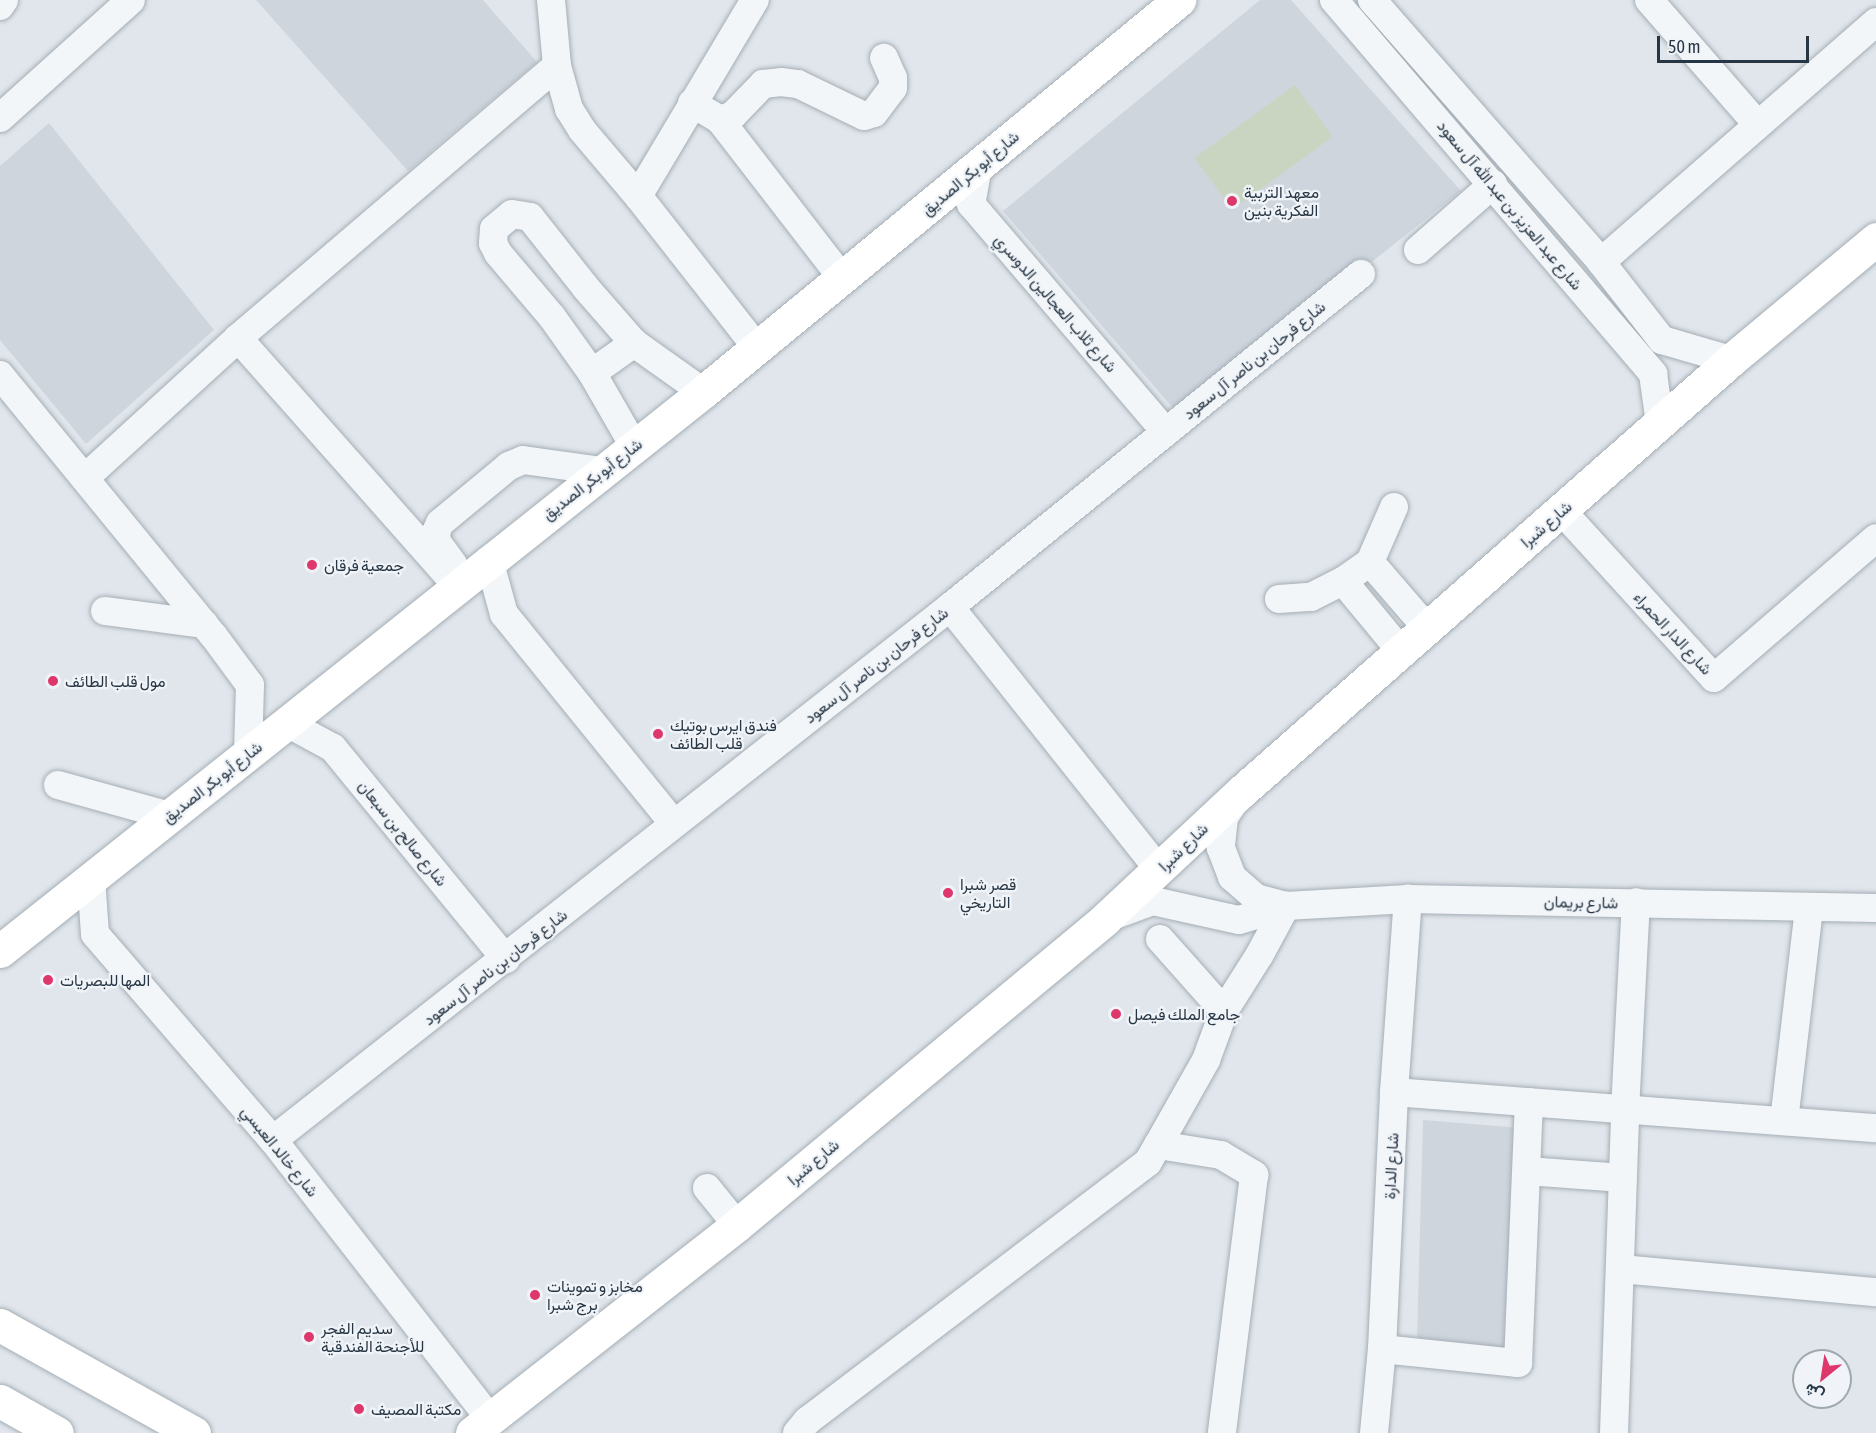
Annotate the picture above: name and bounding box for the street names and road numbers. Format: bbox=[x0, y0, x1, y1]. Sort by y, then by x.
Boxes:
street label: شارع عبد العزيز بن عبد الله آل سعود bbox=[1433, 116, 1587, 294]
street label: شارع أبو بكر الصديق bbox=[917, 127, 1023, 219]
street label: شارع ثلاب العجالين الدوسري bbox=[991, 230, 1121, 376]
street label: شارع فرحان بن ناصر آل سعود bbox=[1179, 297, 1329, 423]
street label: شارع أبو بكر الصديق bbox=[538, 434, 646, 524]
street label: شارع شبرا bbox=[1517, 497, 1575, 551]
street label: شارع الدار الحمراء bbox=[1630, 588, 1716, 678]
street label: شارع فرحان بن ناصر آل سعود bbox=[800, 603, 952, 727]
street label: شارع أبو بكر الصديق bbox=[158, 737, 266, 827]
street label: شارع صالح بن سبعان bbox=[354, 776, 452, 890]
street label: شارع شبرا bbox=[1154, 819, 1212, 875]
street label: شارع بريمان bbox=[1544, 892, 1618, 912]
street label: شارع فرحان بن ناصر آل سعود bbox=[419, 905, 571, 1029]
street label: شارع خالد العبسي bbox=[237, 1102, 323, 1200]
street label: شارع الدارة bbox=[1380, 1132, 1402, 1200]
street label: شارع شبرا bbox=[783, 1135, 843, 1189]

